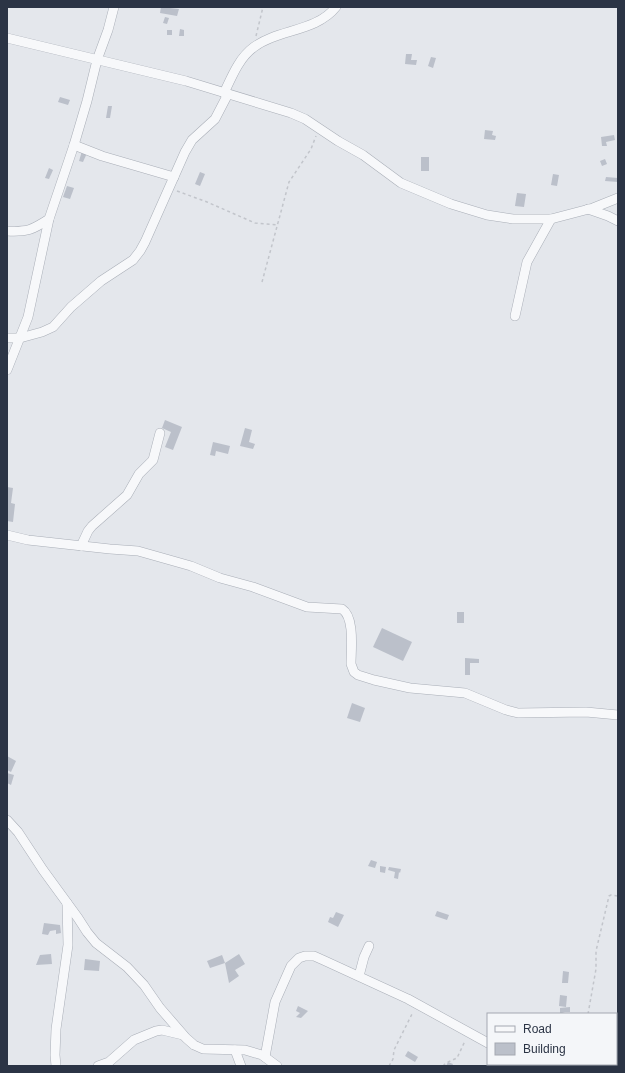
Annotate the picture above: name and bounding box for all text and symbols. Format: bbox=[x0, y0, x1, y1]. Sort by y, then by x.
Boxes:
legend bbox=[487, 1013, 617, 1065]
text: Road bbox=[523, 1022, 552, 1036]
text: Building bbox=[523, 1042, 566, 1056]

